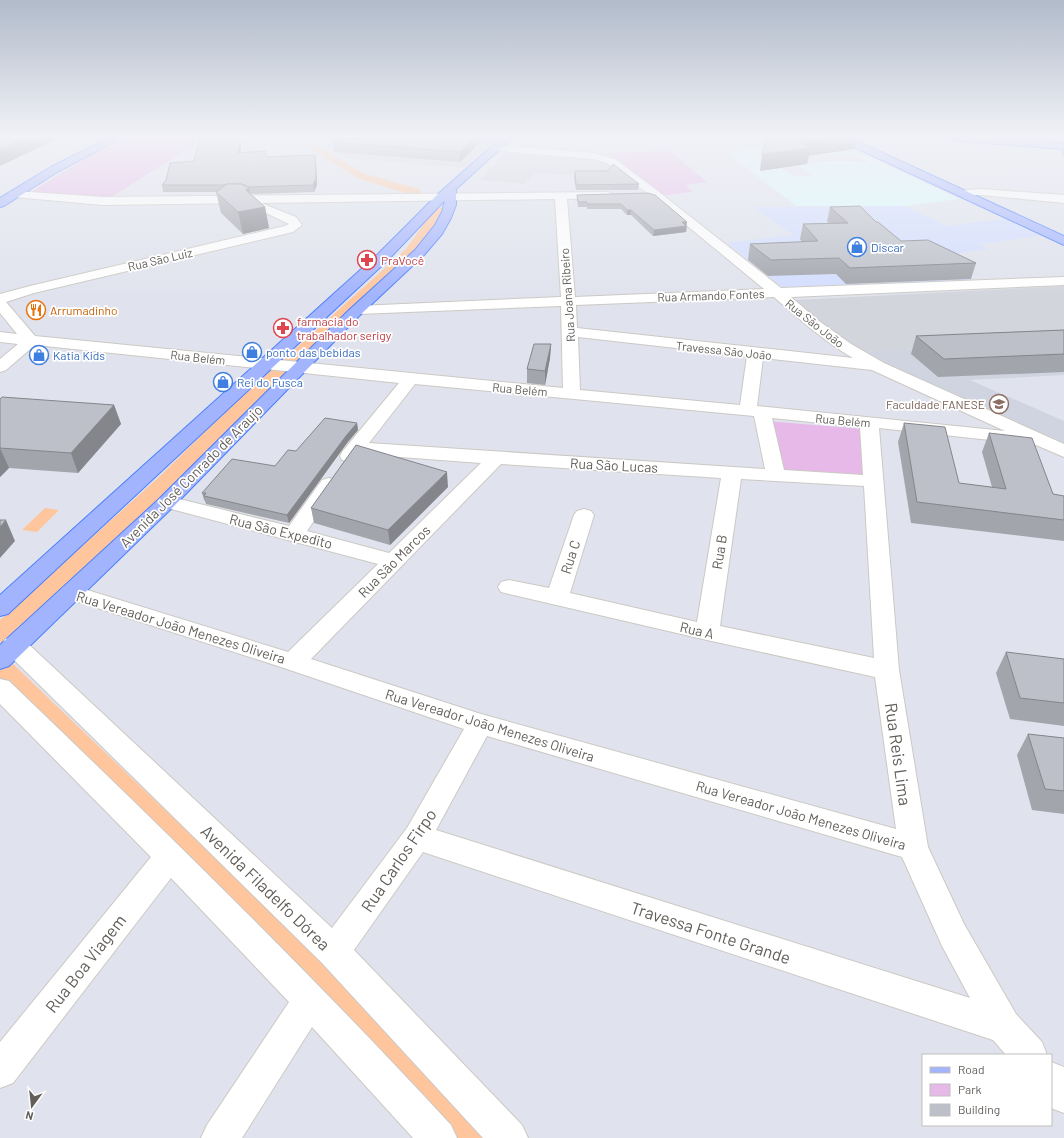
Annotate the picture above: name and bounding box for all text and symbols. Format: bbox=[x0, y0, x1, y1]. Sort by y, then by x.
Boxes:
shop icon: Discar bbox=[846, 236, 868, 258]
place label: Discar bbox=[871, 240, 905, 254]
street label: Rua São Luiz bbox=[126, 245, 194, 273]
street label: Rua Joana Ribeiro bbox=[557, 248, 577, 342]
pharmacy icon: PraVocê bbox=[356, 249, 378, 271]
place label: PraVocê bbox=[381, 253, 424, 267]
street label: Rua Armando Fontes bbox=[657, 286, 765, 304]
street label: Rua São João bbox=[783, 296, 847, 350]
restaurant icon: Arrumadinho bbox=[25, 299, 47, 321]
place label: Arrumadinho bbox=[50, 303, 118, 317]
place label: farmacia do trabalhador serigy bbox=[297, 314, 392, 342]
pharmacy icon: farmacia do trabalhador serigy bbox=[272, 317, 294, 339]
street label: Travessa São João bbox=[675, 338, 773, 362]
shop icon: ponto das bebidas bbox=[241, 341, 263, 363]
shop icon: Katia Kids bbox=[28, 344, 50, 366]
place label: ponto das bebidas bbox=[266, 345, 361, 359]
street label: Rua Belém bbox=[170, 347, 226, 367]
place label: Katia Kids bbox=[53, 348, 105, 362]
shop icon: Rei do Fusca bbox=[212, 371, 234, 393]
place label: Rei do Fusca bbox=[237, 375, 303, 389]
street label: Rua Belém bbox=[492, 380, 548, 398]
school or university icon: Faculdade FANESE bbox=[988, 393, 1010, 415]
place label: Faculdade FANESE bbox=[886, 397, 985, 411]
street label: Avenida José Conrado de Araujo bbox=[116, 401, 266, 551]
street label: Rua Belém bbox=[815, 411, 871, 429]
street label: Rua São Lucas bbox=[569, 454, 659, 476]
street label: Rua São Expedito bbox=[228, 510, 334, 552]
street label: Rua São Marcos bbox=[354, 521, 434, 601]
street label: Rua B bbox=[708, 533, 730, 571]
street label: Rua C bbox=[557, 538, 583, 576]
street label: Rua Vereador João Menezes Oliveira bbox=[74, 587, 288, 667]
street label: Rua A bbox=[678, 618, 716, 642]
street label: Rua Vereador João Menezes Oliveira bbox=[383, 685, 597, 765]
street label: Rua Reis Lima bbox=[882, 701, 916, 807]
street label: Rua Vereador João Menezes Oliveira bbox=[694, 777, 908, 853]
street label: Rua Carlos Firpo bbox=[356, 805, 440, 915]
street label: Avenida Filadelfo Dórea bbox=[197, 820, 335, 954]
street label: Travessa Fonte Grande bbox=[629, 897, 793, 967]
street label: Rua Boa Viagem bbox=[41, 910, 129, 1016]
legend bbox=[922, 1054, 1052, 1126]
text: Road bbox=[958, 1062, 985, 1076]
text: Park bbox=[958, 1082, 982, 1096]
north arrow bbox=[12, 1086, 52, 1126]
text: Building bbox=[958, 1102, 1000, 1116]
text: N bbox=[24, 1109, 35, 1123]

